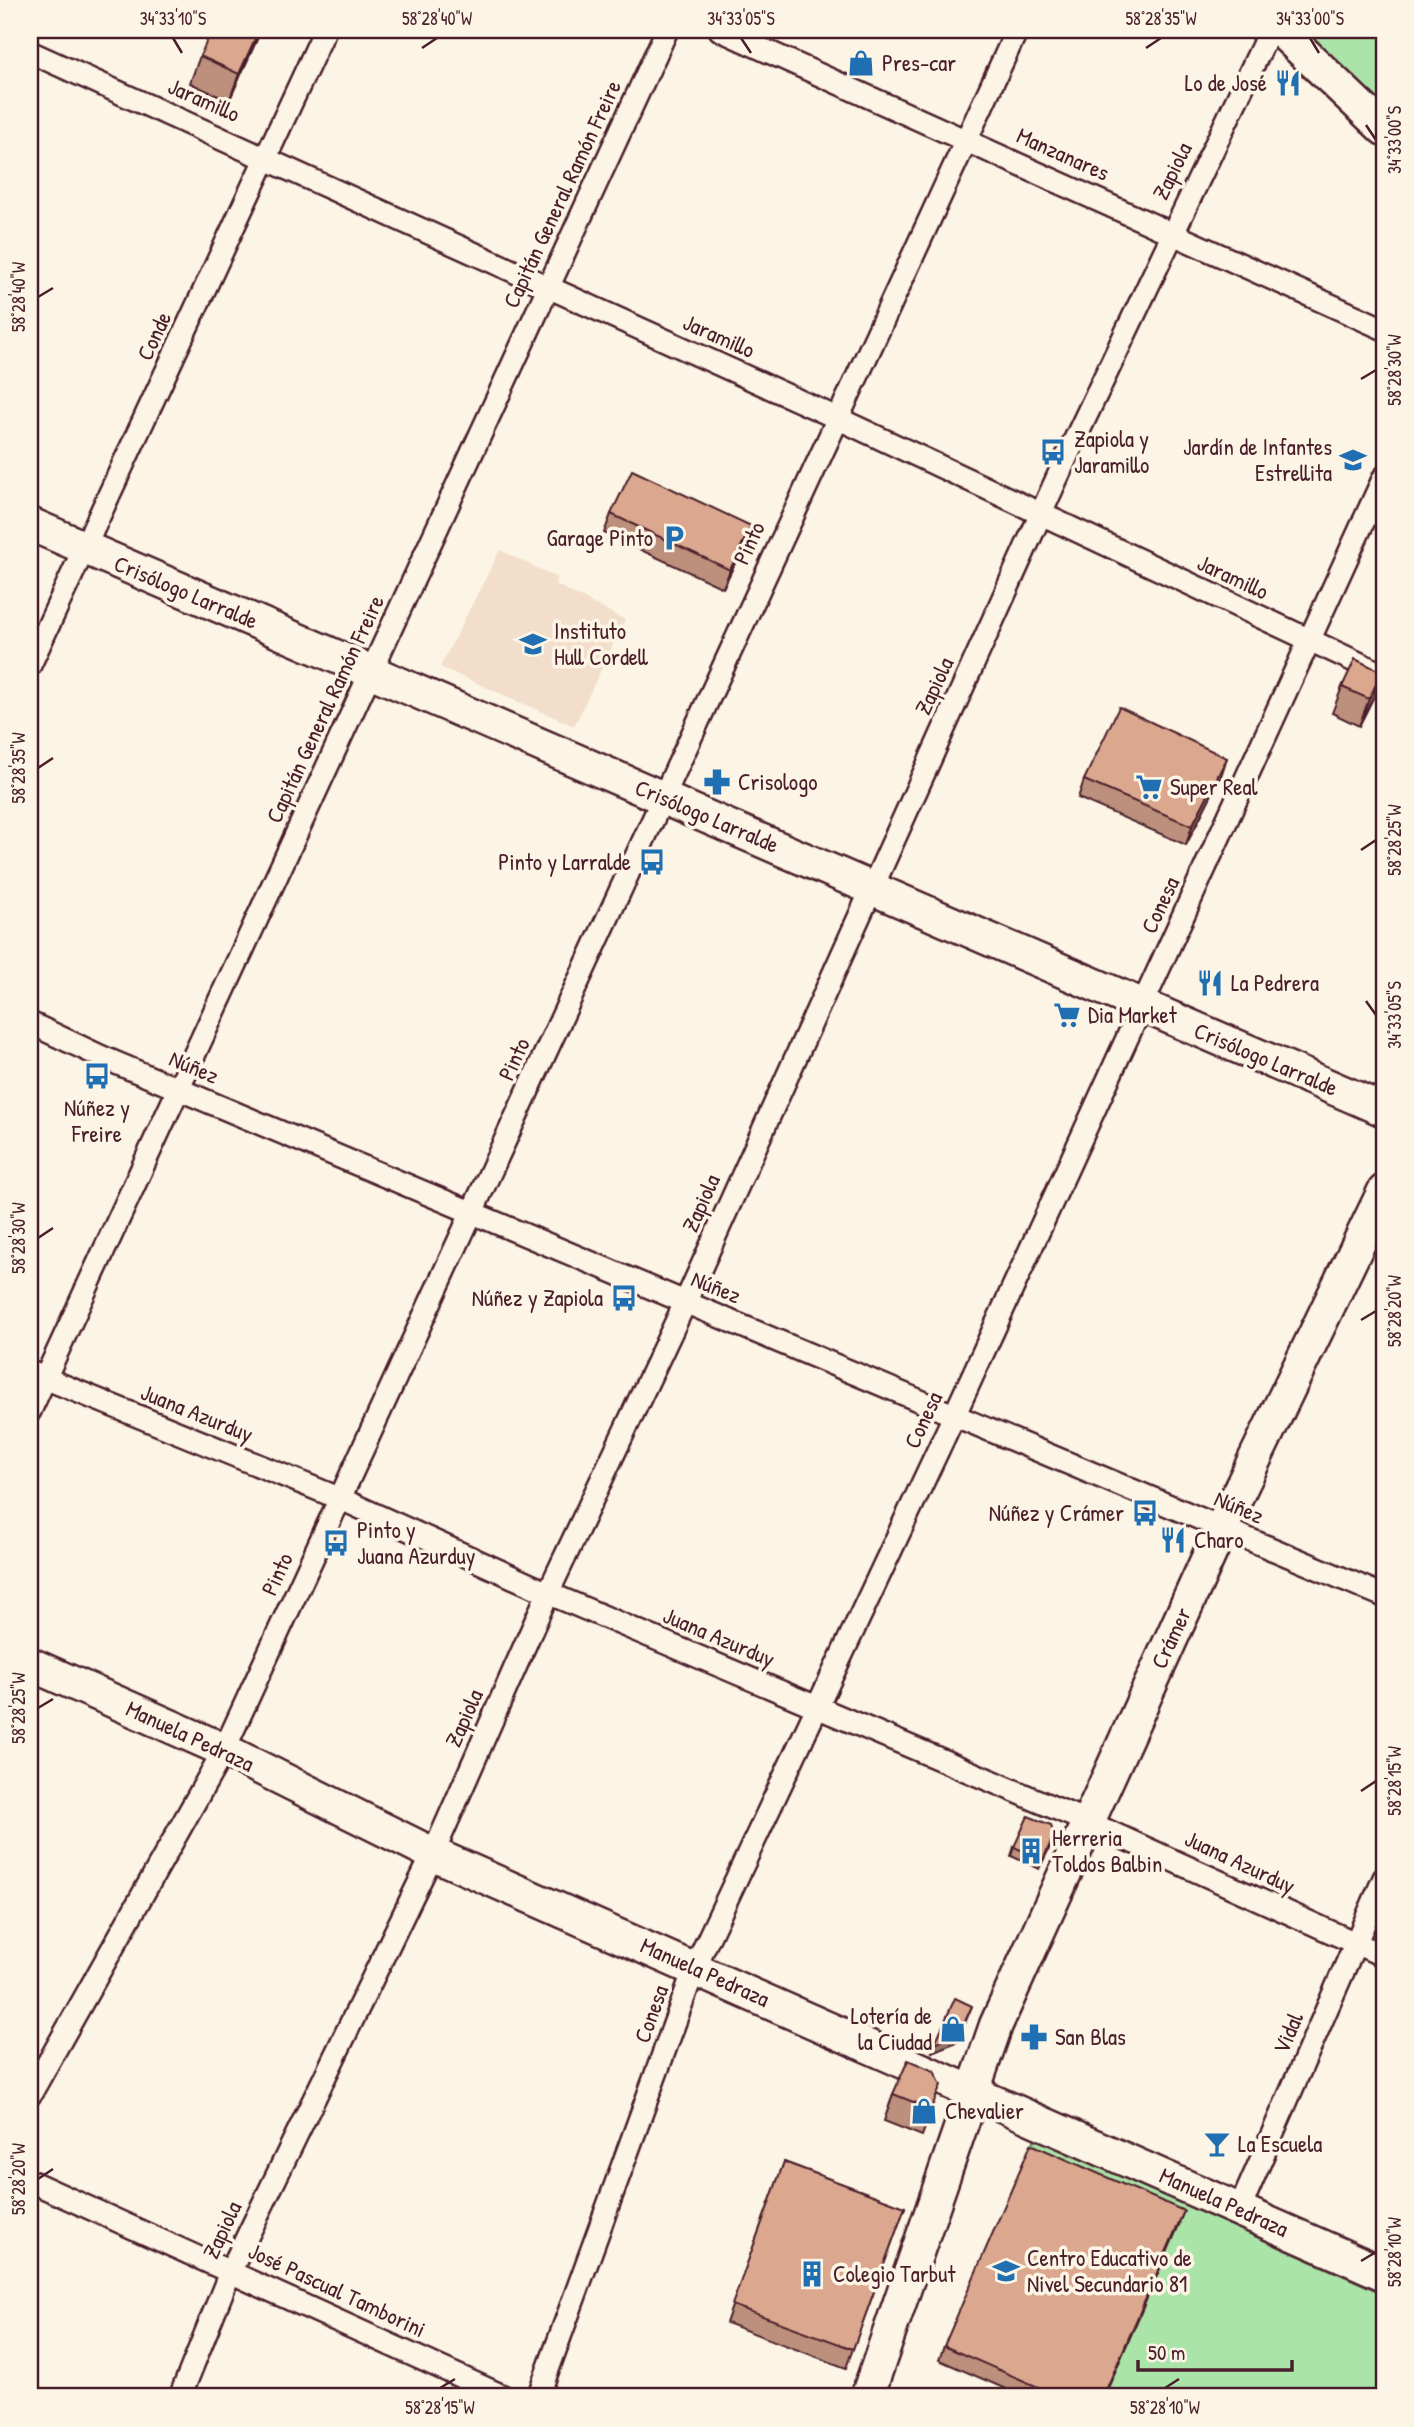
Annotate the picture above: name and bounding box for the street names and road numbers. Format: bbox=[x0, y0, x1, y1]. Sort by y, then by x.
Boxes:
street label: Jaramillo bbox=[163, 70, 245, 129]
street label: Capitán General Ramón Freire bbox=[495, 75, 628, 313]
street label: Manzanares bbox=[1012, 119, 1115, 188]
street label: Zapiola bbox=[1144, 137, 1199, 205]
street label: Conde bbox=[129, 306, 178, 365]
street label: Jaramillo bbox=[678, 306, 760, 365]
street label: Pinto bbox=[725, 516, 772, 569]
street label: Crisólogo Larralde bbox=[110, 547, 263, 636]
street label: Jaramillo bbox=[1193, 547, 1274, 607]
street label: Capitán General Ramón Freire bbox=[258, 590, 391, 828]
street label: Zapiola bbox=[907, 652, 960, 720]
street label: Crisólogo Larralde bbox=[631, 771, 784, 860]
street label: Conesa bbox=[1133, 871, 1186, 938]
street label: Crisólogo Larralde bbox=[1190, 1014, 1343, 1103]
street label: Pinto bbox=[490, 1032, 537, 1085]
street label: Núñez bbox=[165, 1042, 224, 1091]
street label: Zapiola bbox=[674, 1169, 727, 1237]
street label: Núñez bbox=[687, 1263, 746, 1310]
street label: Juana Azurduy bbox=[136, 1376, 258, 1449]
street label: Conesa bbox=[896, 1386, 949, 1453]
street label: Núñez bbox=[1210, 1482, 1269, 1531]
street label: Pinto bbox=[253, 1547, 300, 1600]
street label: Juana Azurduy bbox=[659, 1599, 780, 1674]
street label: Crámer bbox=[1143, 1602, 1198, 1673]
street label: Zapiola bbox=[437, 1684, 490, 1752]
street label: Manuela Pedraza bbox=[121, 1692, 259, 1779]
street label: Juana Azurduy bbox=[1180, 1822, 1301, 1901]
street label: Manuela Pedraza bbox=[636, 1929, 774, 2014]
street label: Conesa bbox=[626, 1981, 675, 2047]
street label: Vidal bbox=[1265, 2007, 1310, 2058]
street label: Manuela Pedraza bbox=[1155, 2159, 1293, 2244]
street label: Zapiola bbox=[195, 2196, 248, 2264]
street label: José Pascual Tamborini bbox=[244, 2235, 431, 2344]

